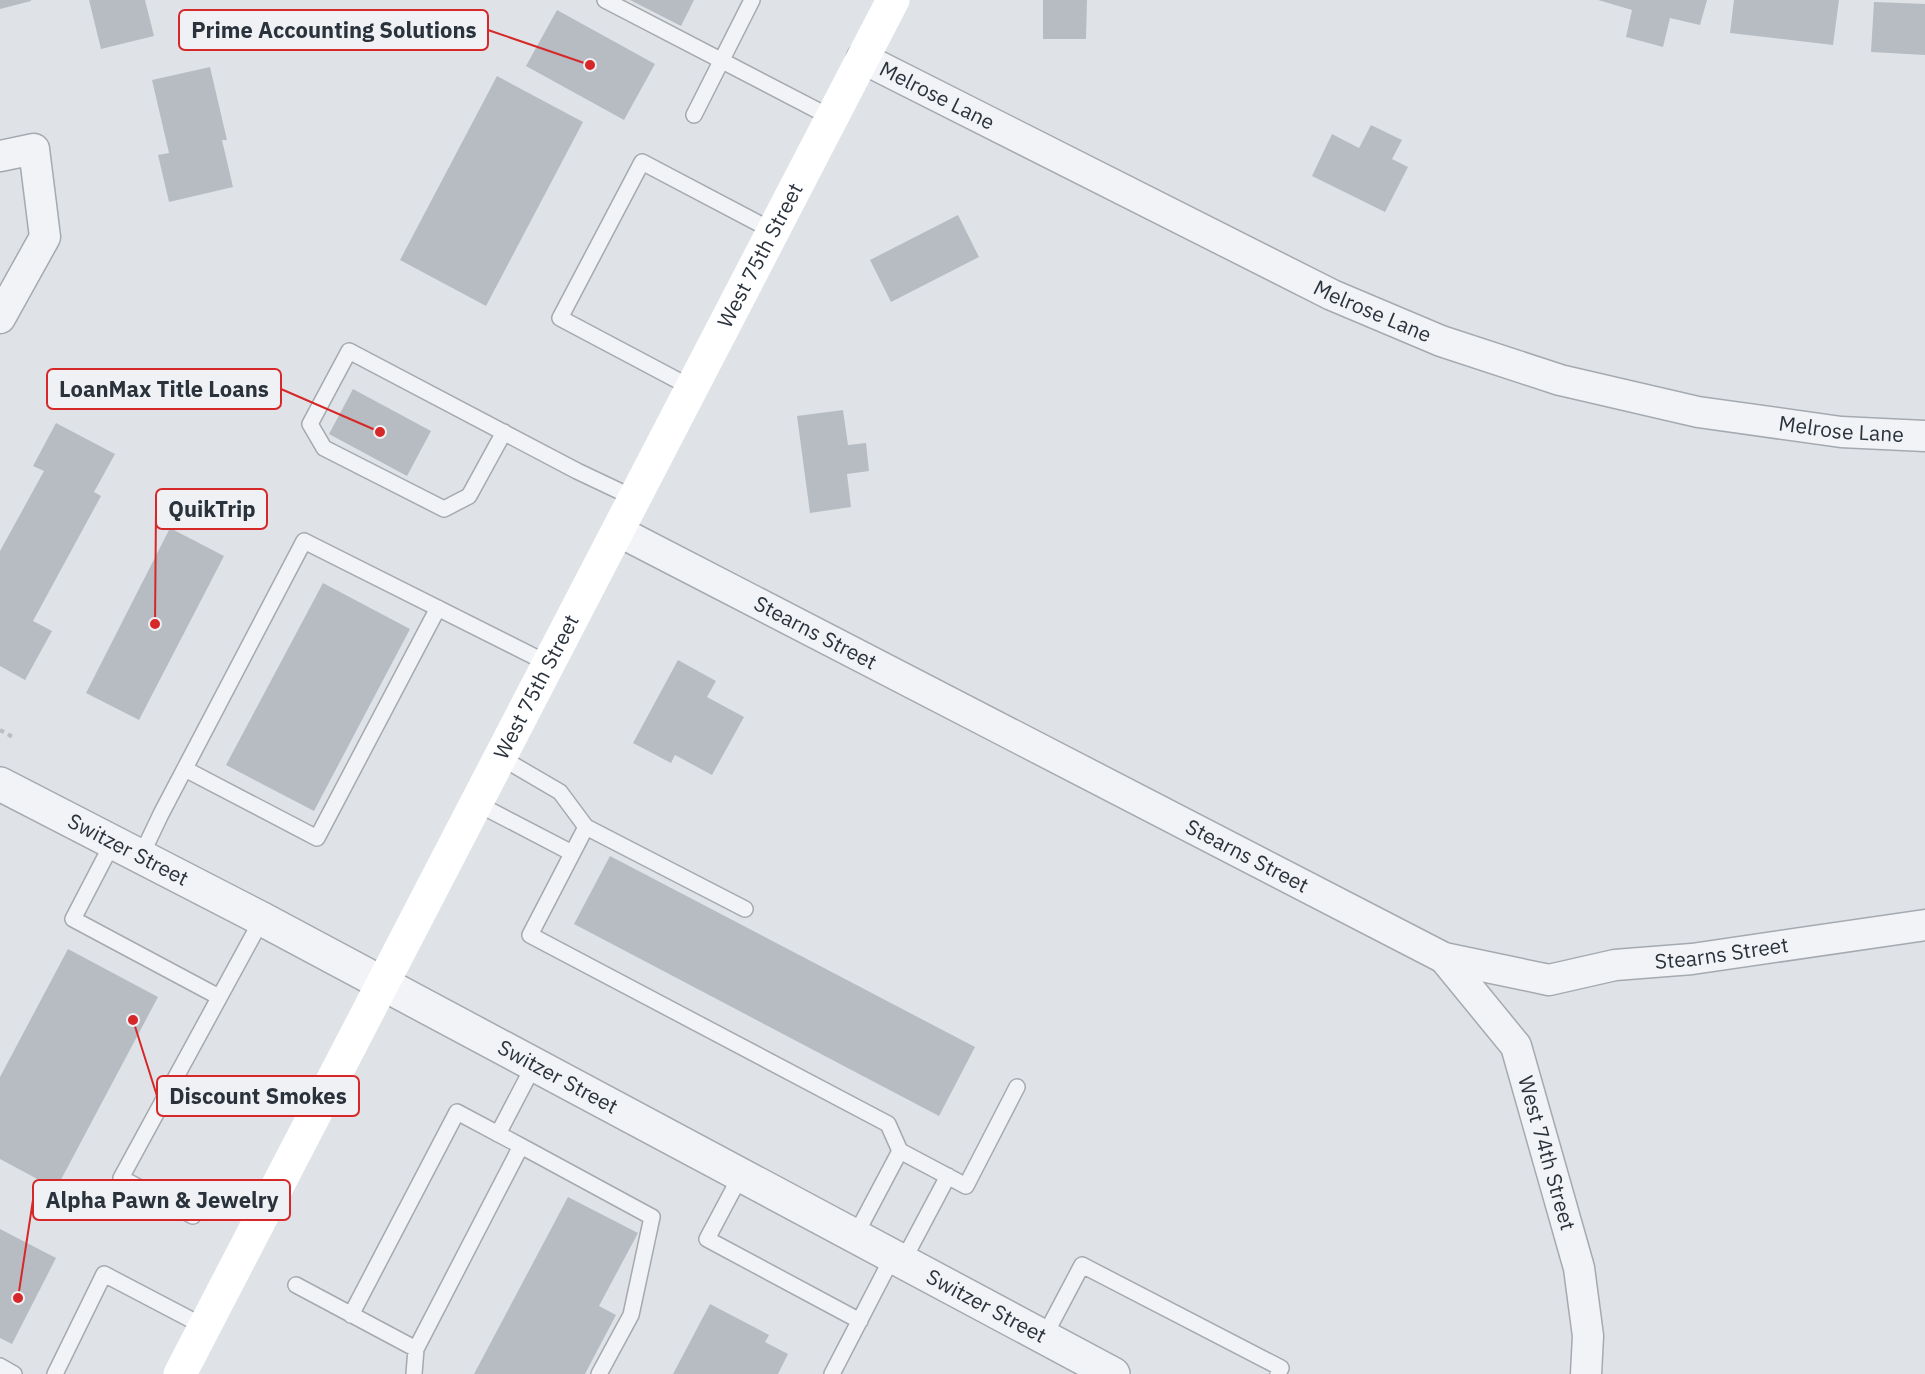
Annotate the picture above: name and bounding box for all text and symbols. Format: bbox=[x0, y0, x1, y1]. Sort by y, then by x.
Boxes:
callout: Prime Accounting Solutions bbox=[179, 10, 488, 50]
text: Prime Accounting Solutions bbox=[191, 15, 477, 44]
street label: Melrose Lane bbox=[875, 54, 1000, 136]
street label: West 75th Street bbox=[710, 178, 809, 332]
street label: Melrose Lane bbox=[1309, 273, 1436, 348]
callout: LoanMax Title Loans bbox=[47, 369, 281, 409]
text: LoanMax Title Loans bbox=[59, 374, 269, 403]
street label: Melrose Lane bbox=[1777, 408, 1904, 448]
callout: QuikTrip bbox=[156, 489, 267, 529]
text: QuikTrip bbox=[168, 494, 256, 523]
street label: Stearns Street bbox=[749, 589, 882, 675]
street label: West 75th Street bbox=[486, 609, 585, 764]
street label: Switzer Street bbox=[63, 806, 194, 892]
street label: Stearns Street bbox=[1181, 812, 1314, 899]
street label: Stearns Street bbox=[1654, 930, 1790, 975]
street label: Switzer Street bbox=[493, 1033, 623, 1120]
street label: West 74th Street bbox=[1512, 1072, 1583, 1233]
callout: Discount Smokes bbox=[157, 1076, 359, 1116]
text: Discount Smokes bbox=[169, 1081, 347, 1110]
callout: Alpha Pawn & Jewelry bbox=[33, 1180, 290, 1220]
text: Alpha Pawn & Jewelry bbox=[46, 1185, 279, 1214]
street label: Switzer Street bbox=[922, 1262, 1052, 1349]

